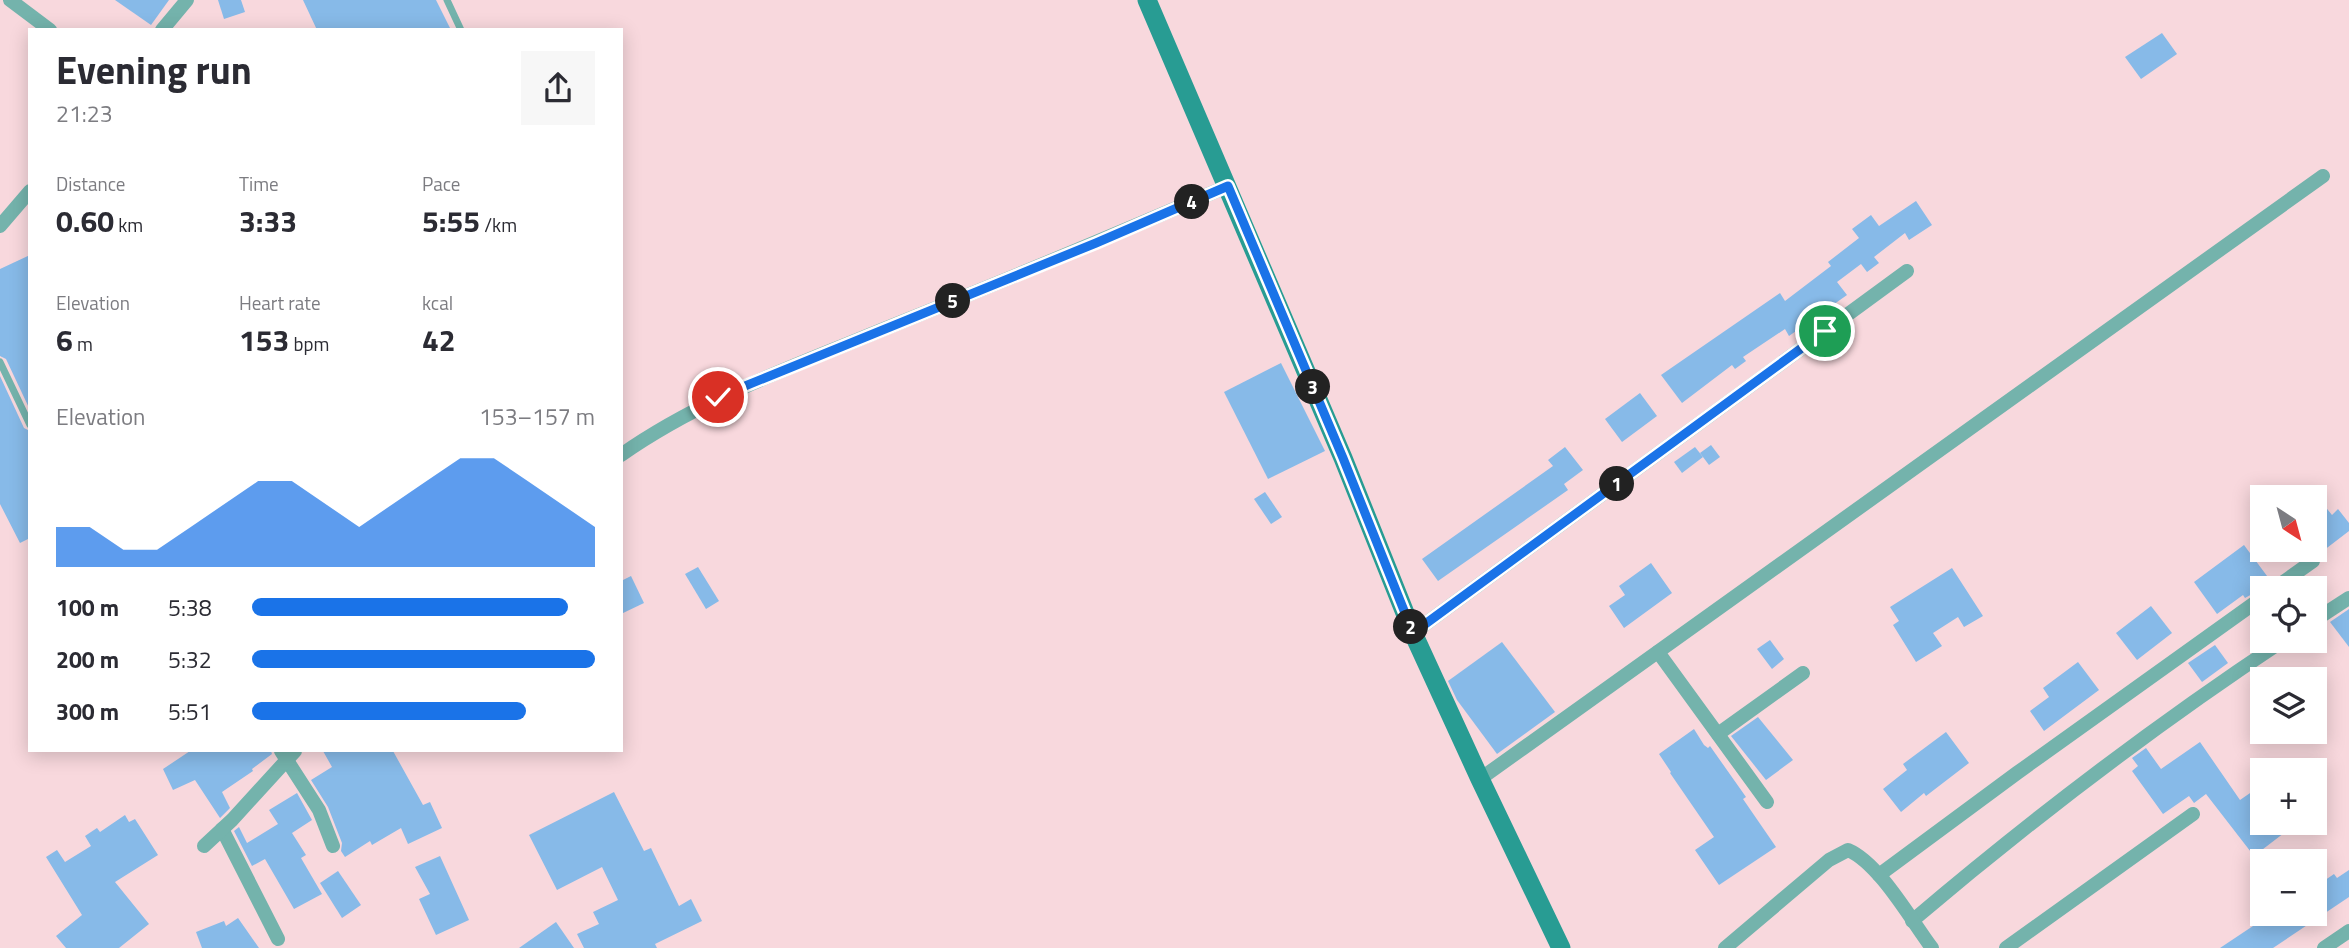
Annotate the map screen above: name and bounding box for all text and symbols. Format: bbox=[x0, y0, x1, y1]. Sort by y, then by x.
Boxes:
text: Evening run bbox=[56, 41, 252, 99]
button: share bbox=[521, 51, 595, 125]
text: 21:23 bbox=[56, 96, 113, 131]
text: Distance bbox=[56, 169, 125, 198]
text: Time bbox=[239, 169, 279, 198]
text: Pace bbox=[422, 169, 460, 198]
pin: 4 bbox=[1174, 184, 1210, 220]
text: 4 bbox=[1186, 187, 1197, 216]
text: 0.60 bbox=[56, 198, 114, 244]
text: 3:33 bbox=[239, 198, 297, 244]
text: 5:55 bbox=[422, 198, 480, 244]
text: km bbox=[114, 210, 143, 239]
text: /km bbox=[480, 210, 517, 239]
pin: 5 bbox=[936, 284, 970, 318]
text: 5 bbox=[947, 286, 958, 315]
text: Elevation bbox=[56, 288, 130, 317]
text: Heart rate bbox=[239, 288, 321, 317]
text: kcal bbox=[422, 288, 453, 317]
pin bbox=[1795, 301, 1855, 361]
icon: arrive bbox=[1806, 312, 1844, 350]
text: 6 bbox=[56, 317, 73, 363]
text: 153 bbox=[239, 317, 289, 363]
text: 42 bbox=[422, 317, 456, 363]
text: m bbox=[73, 329, 93, 358]
text: bpm bbox=[289, 329, 329, 358]
pin bbox=[688, 367, 748, 427]
pin: 3 bbox=[1296, 370, 1330, 404]
text: 3 bbox=[1307, 372, 1318, 401]
icon: check bbox=[699, 378, 737, 416]
text: Elevation bbox=[56, 399, 145, 434]
text: 153–157 m bbox=[479, 399, 595, 434]
pin: 1 bbox=[1600, 466, 1634, 502]
text: 1 bbox=[1611, 469, 1622, 498]
north arrow bbox=[2250, 485, 2328, 562]
map controls bbox=[2250, 485, 2327, 926]
button: locate bbox=[2250, 576, 2327, 653]
text: 100 m bbox=[56, 590, 119, 625]
text: 5:38 bbox=[168, 590, 212, 625]
pin: 2 bbox=[1394, 610, 1428, 644]
text: 2 bbox=[1405, 612, 1416, 641]
text: 200 m bbox=[56, 642, 119, 677]
text: 5:32 bbox=[168, 642, 212, 677]
button: layers bbox=[2250, 667, 2327, 744]
text: 300 m bbox=[56, 694, 119, 729]
text: 5:51 bbox=[168, 694, 212, 729]
button: + bbox=[2250, 758, 2327, 835]
button: − bbox=[2250, 849, 2327, 926]

